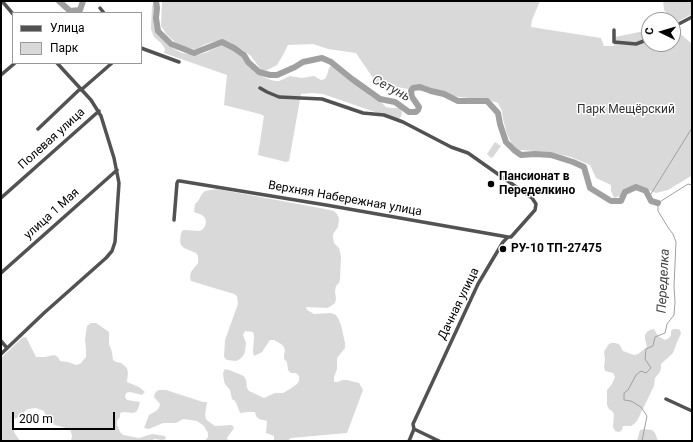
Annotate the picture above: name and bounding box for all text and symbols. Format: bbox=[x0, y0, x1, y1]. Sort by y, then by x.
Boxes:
legend bbox=[12, 12, 142, 64]
north arrow bbox=[641, 12, 681, 52]
text: Улица bbox=[50, 21, 85, 35]
text: С bbox=[643, 27, 656, 35]
text: Парк bbox=[50, 41, 78, 55]
water label: Сетунь bbox=[369, 72, 413, 106]
park label: Парк Мещёрский bbox=[577, 103, 675, 117]
street label: Полевая улица bbox=[16, 105, 88, 173]
place label: Пансионат в Переделкино bbox=[499, 170, 575, 198]
street label: Верхняя Набережная улица bbox=[267, 178, 423, 220]
marker: Пансионат в Переделкино bbox=[486, 179, 496, 189]
street label: улица 1 Мая bbox=[21, 185, 83, 243]
place label: РУ-10 ТП-27475 bbox=[511, 242, 602, 256]
marker: РУ-10 ТП-27475 bbox=[498, 244, 508, 254]
water label: Переделка bbox=[655, 248, 673, 314]
street label: Дачная улица bbox=[435, 266, 483, 342]
scale bar bbox=[14, 404, 117, 430]
text: 200 m bbox=[19, 412, 53, 426]

